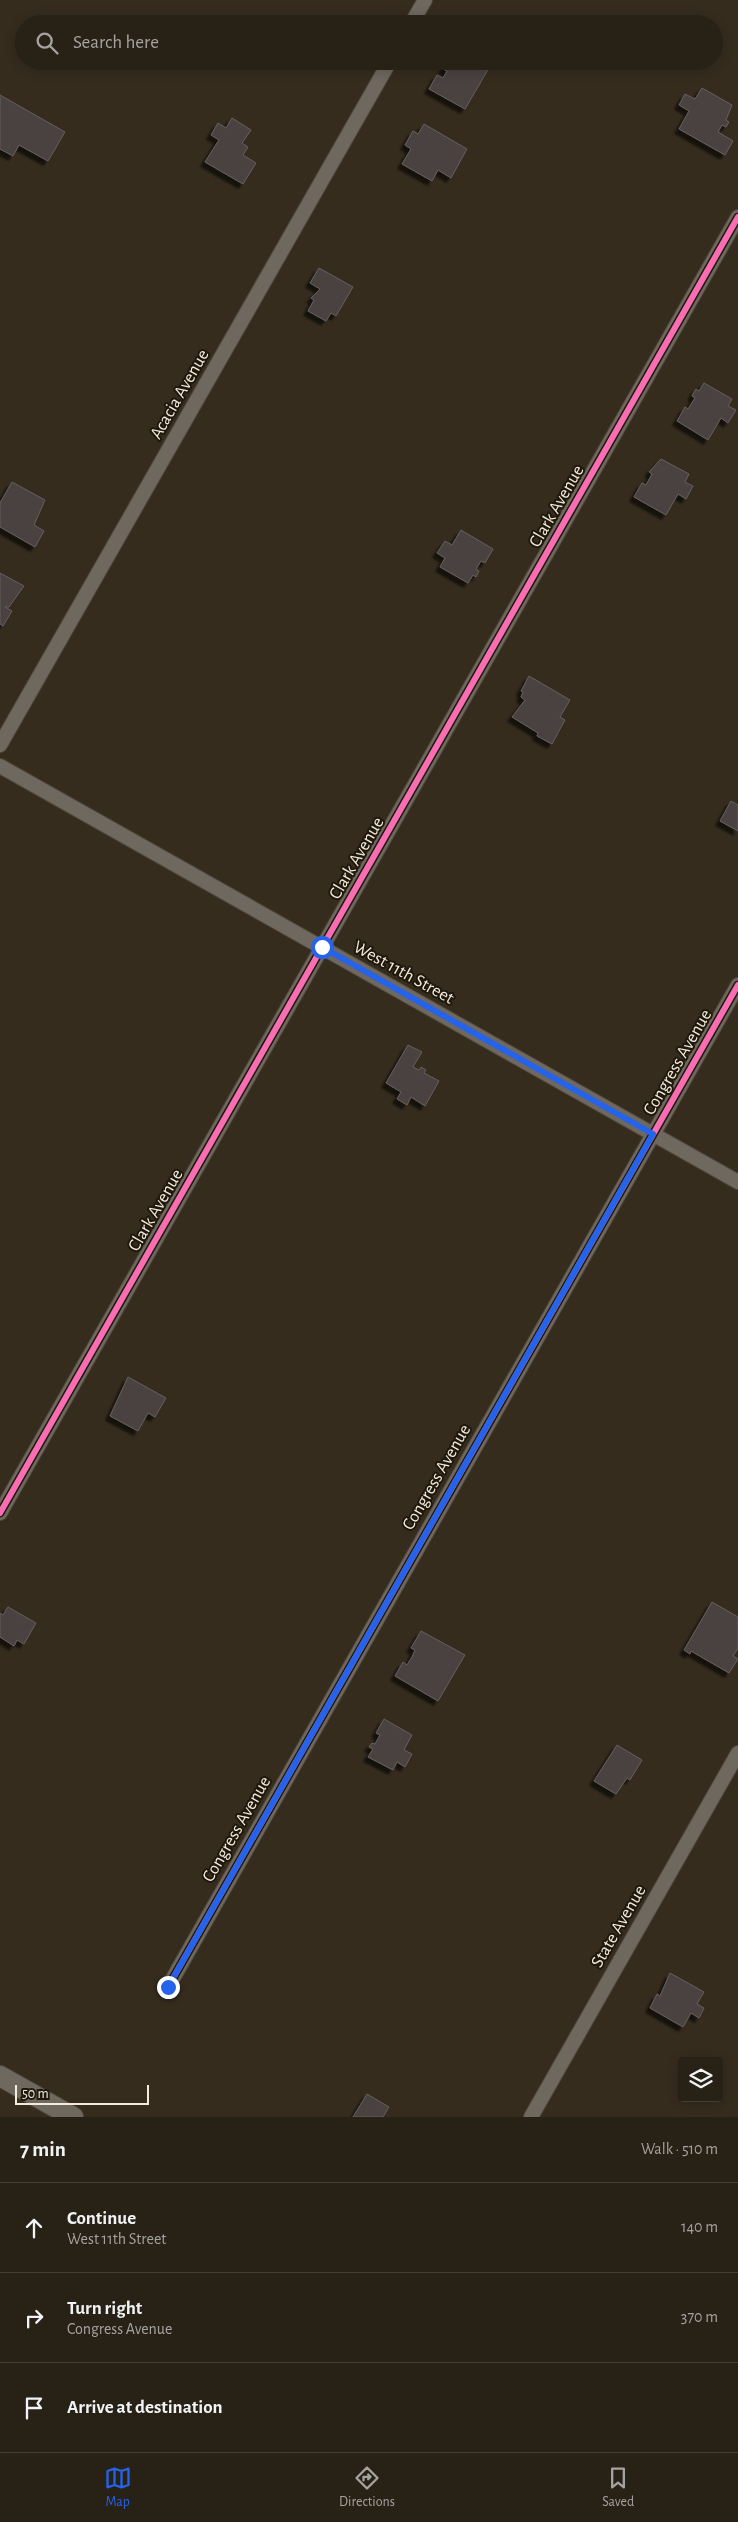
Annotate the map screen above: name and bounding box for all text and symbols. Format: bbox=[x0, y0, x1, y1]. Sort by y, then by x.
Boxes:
search box bbox=[15, 15, 723, 70]
icon: search bbox=[33, 29, 61, 57]
text: Search here bbox=[73, 33, 159, 52]
street label: Acacia Avenue bbox=[147, 347, 213, 442]
street label: Clark Avenue bbox=[526, 462, 588, 551]
street label: Clark Avenue bbox=[326, 814, 388, 903]
route start bbox=[311, 936, 334, 959]
street label: West 11th Street bbox=[350, 938, 457, 1008]
street label: Congress Avenue bbox=[640, 1007, 715, 1118]
street label: Clark Avenue bbox=[125, 1166, 187, 1255]
street label: Congress Avenue bbox=[399, 1422, 474, 1533]
street label: Congress Avenue bbox=[199, 1774, 274, 1885]
street label: State Avenue bbox=[588, 1882, 650, 1971]
route end bbox=[157, 1976, 180, 1999]
map controls bbox=[678, 2057, 723, 2102]
button: layers bbox=[678, 2057, 723, 2102]
scale bar bbox=[15, 2082, 149, 2105]
text: 50 m bbox=[22, 2087, 49, 2101]
text: 7 min bbox=[20, 2139, 66, 2160]
text: Walk · 510 m bbox=[641, 2141, 718, 2157]
text: Continue bbox=[67, 2209, 136, 2228]
icon: ahead bbox=[20, 2214, 48, 2242]
text: 140 m bbox=[681, 2219, 718, 2235]
text: West 11th Street bbox=[67, 2231, 166, 2247]
text: Turn right bbox=[67, 2299, 142, 2318]
icon: right bbox=[20, 2304, 48, 2332]
text: 370 m bbox=[681, 2309, 718, 2325]
text: Congress Avenue bbox=[67, 2321, 172, 2337]
icon: arrive bbox=[20, 2394, 48, 2422]
text: Arrive at destination bbox=[67, 2398, 223, 2417]
tab: Map bbox=[104, 2464, 132, 2511]
tab: Directions bbox=[339, 2464, 395, 2511]
tab: Saved bbox=[602, 2464, 634, 2511]

